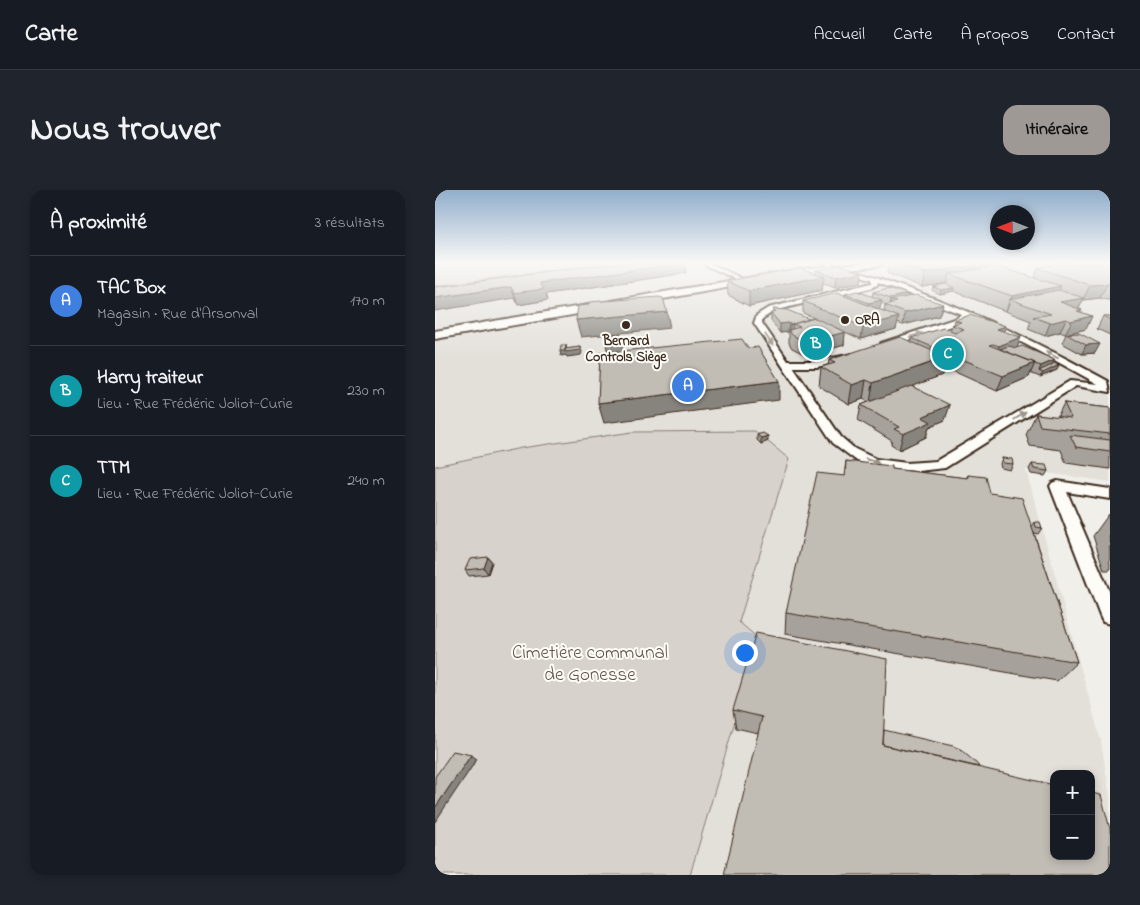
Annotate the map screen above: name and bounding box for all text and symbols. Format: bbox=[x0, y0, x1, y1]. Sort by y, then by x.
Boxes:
text: Carte bbox=[25, 17, 77, 52]
text: Accueil bbox=[813, 22, 865, 48]
text: Carte bbox=[893, 22, 932, 48]
text: À propos bbox=[960, 22, 1029, 48]
text: Contact bbox=[1057, 22, 1115, 48]
text: Nous trouver bbox=[30, 105, 220, 156]
button: Itinéraire bbox=[1003, 105, 1110, 155]
north arrow bbox=[990, 205, 1035, 250]
text: À proximité bbox=[50, 208, 147, 238]
text: 3 résultats bbox=[315, 211, 385, 235]
text: TAC Box bbox=[97, 275, 166, 302]
text: A bbox=[61, 289, 71, 313]
text: 170 m bbox=[350, 289, 385, 313]
text: Magasin · Rue d'Arsonval bbox=[97, 302, 258, 326]
place label: ORA bbox=[855, 310, 880, 331]
marker: ORA bbox=[839, 314, 851, 326]
marker: Bernard Controls Siège bbox=[620, 319, 632, 331]
pin: B bbox=[800, 325, 832, 363]
one-way arrow bbox=[909, 330, 924, 338]
place label: Bernard Controls Siège bbox=[585, 331, 667, 370]
one-way arrow bbox=[764, 333, 774, 347]
pin: C bbox=[932, 335, 964, 373]
one-way arrow bbox=[1045, 351, 1059, 359]
text: Harry traiteur bbox=[97, 365, 203, 392]
pin: A bbox=[672, 367, 704, 405]
text: B bbox=[61, 379, 71, 403]
text: 230 m bbox=[347, 379, 385, 403]
text: Lieu · Rue Frédéric Joliot-Curie bbox=[97, 392, 293, 416]
one-way arrow bbox=[1014, 411, 1027, 421]
text: TTM bbox=[97, 455, 130, 482]
one-way arrow bbox=[865, 457, 880, 465]
text: C bbox=[62, 469, 70, 493]
text: 240 m bbox=[347, 469, 385, 493]
text: Lieu · Rue Frédéric Joliot-Curie bbox=[97, 482, 293, 506]
park label: Cimetière communal de Gonesse bbox=[512, 640, 668, 689]
your location bbox=[732, 640, 758, 666]
map controls bbox=[1050, 770, 1095, 860]
button: + bbox=[1050, 770, 1095, 815]
button: − bbox=[1050, 815, 1095, 860]

